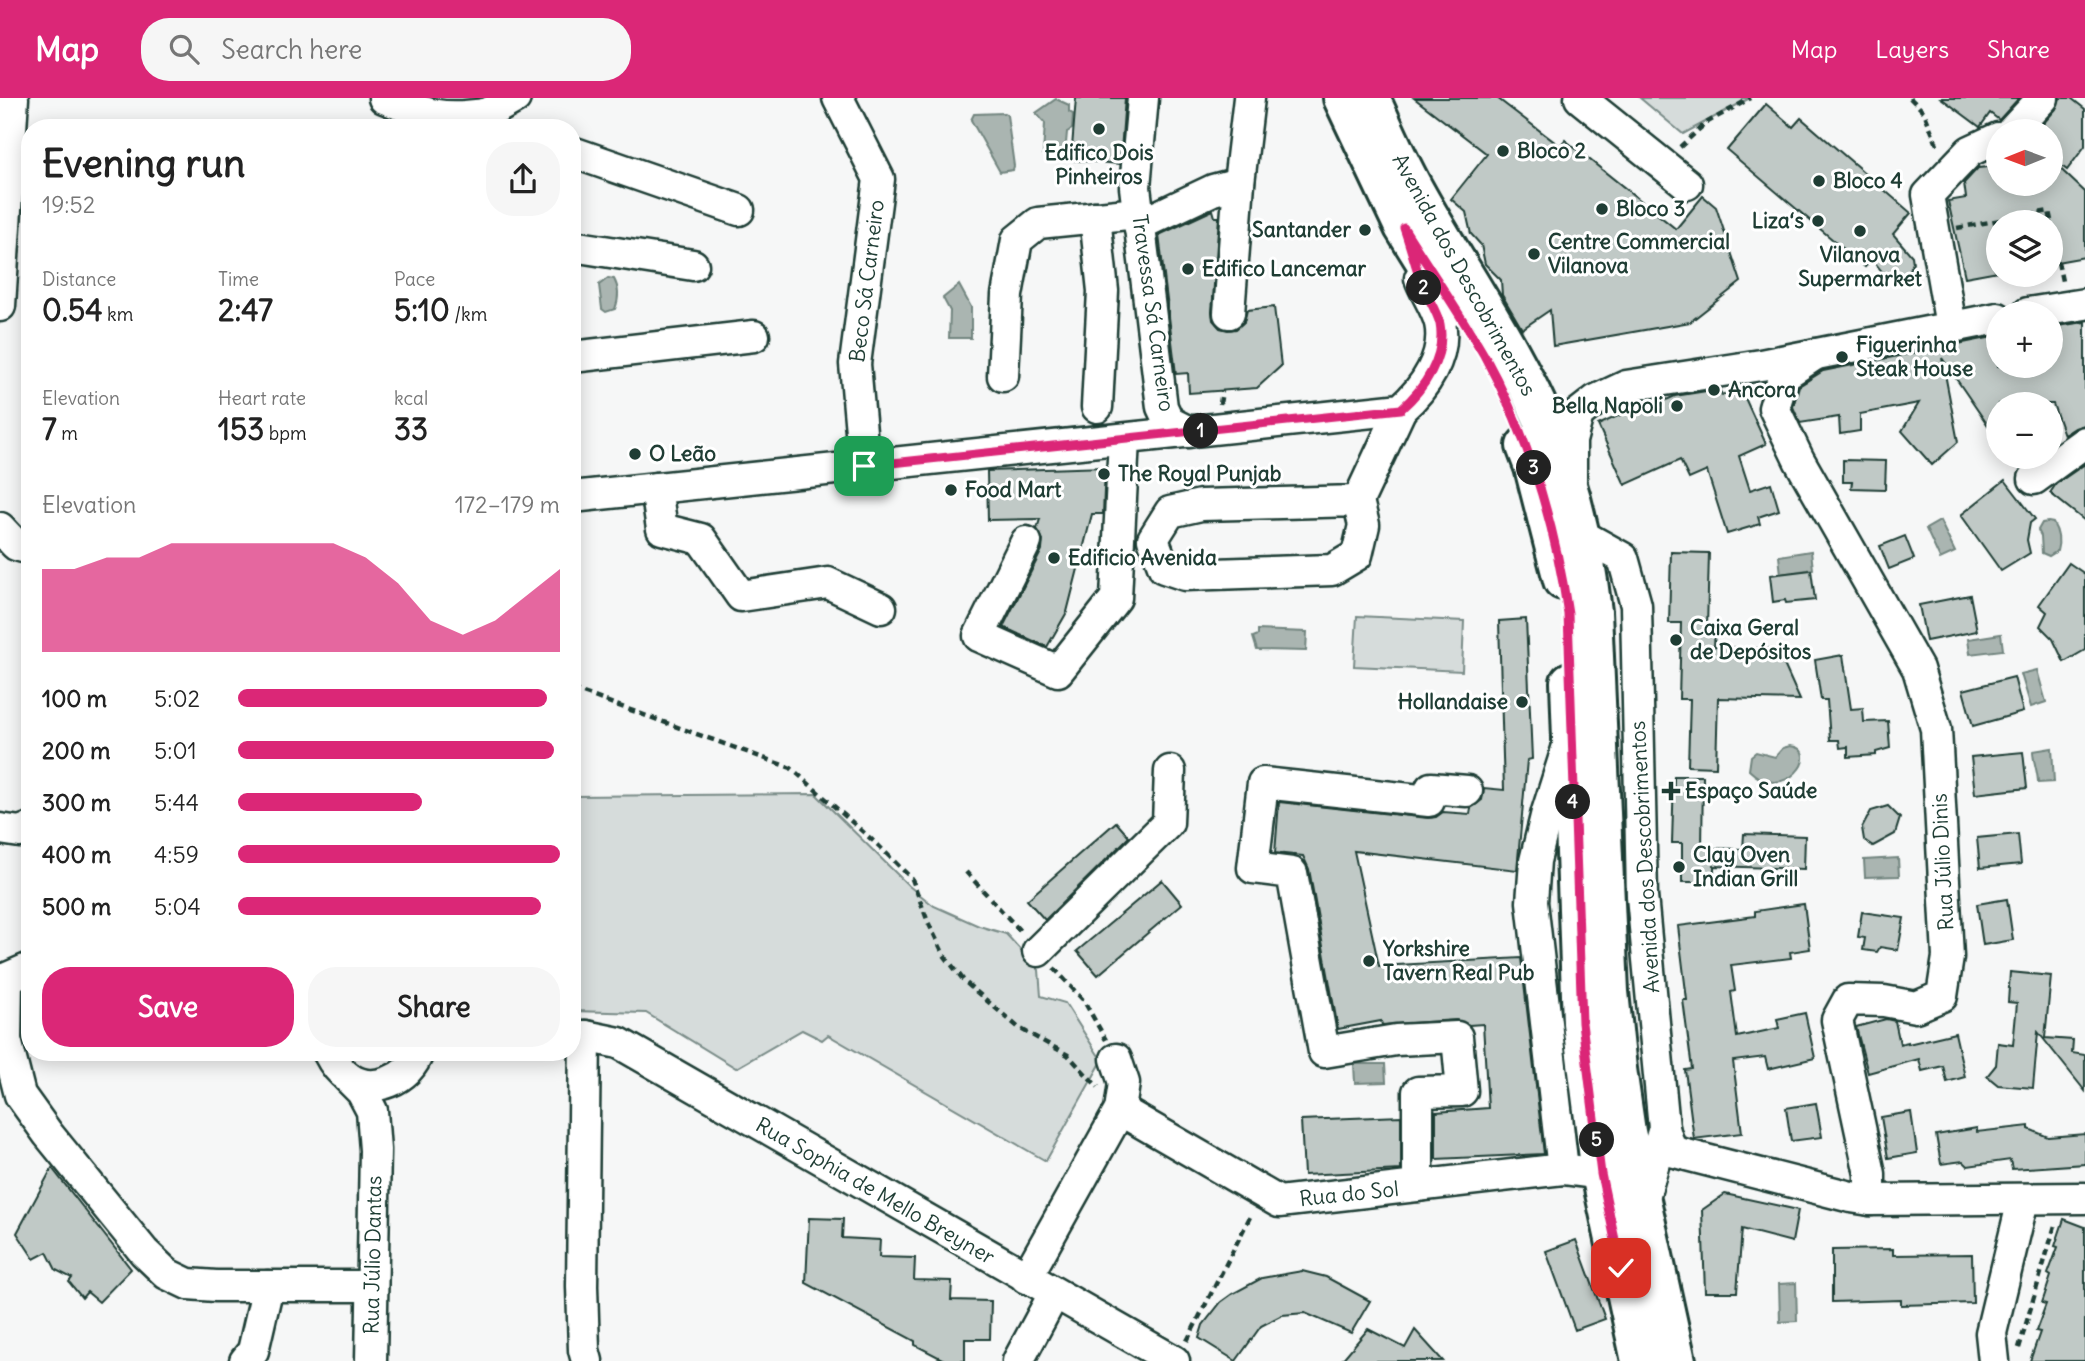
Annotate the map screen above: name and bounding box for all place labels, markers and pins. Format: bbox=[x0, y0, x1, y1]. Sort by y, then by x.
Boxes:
marker: Edifico Dois Pinheiros bbox=[1091, 121, 1107, 137]
place label: Bloco 2 bbox=[1517, 137, 1587, 164]
place label: Edifico Dois Pinheiros bbox=[1045, 139, 1154, 190]
marker: Bloco 2 bbox=[1495, 143, 1511, 159]
place label: Bloco 4 bbox=[1833, 167, 1903, 194]
marker: Bloco 4 bbox=[1811, 173, 1827, 189]
place label: Bloco 3 bbox=[1616, 195, 1686, 222]
marker: Bloco 3 bbox=[1594, 201, 1610, 217]
place label: Liza‘s bbox=[1752, 207, 1804, 234]
marker: Liza‘s bbox=[1810, 213, 1826, 229]
place label: Santander bbox=[1252, 216, 1351, 243]
marker: Santander bbox=[1357, 222, 1373, 238]
marker: Vilanova Supermarket bbox=[1852, 223, 1868, 239]
place label: Centre Commercial Vilanova bbox=[1548, 228, 1730, 279]
place label: Vilanova Supermarket bbox=[1798, 241, 1923, 292]
marker: Centre Commercial Vilanova bbox=[1526, 246, 1542, 262]
place label: Edifico Lancemar bbox=[1202, 255, 1366, 282]
marker: Edifico Lancemar bbox=[1180, 261, 1196, 277]
pin: 2 bbox=[1406, 270, 1442, 306]
place label: Figuerinha Steak House bbox=[1856, 331, 1973, 382]
marker: Figuerinha Steak House bbox=[1834, 349, 1850, 365]
place label: Ancora bbox=[1728, 376, 1796, 403]
marker: Ancora bbox=[1706, 382, 1722, 398]
place label: Bella Napoli bbox=[1552, 392, 1663, 419]
marker: Bella Napoli bbox=[1669, 398, 1685, 414]
pin: 1 bbox=[1184, 414, 1218, 448]
pin bbox=[834, 436, 894, 496]
place label: O Leão bbox=[649, 440, 716, 467]
marker: O Leão bbox=[627, 446, 643, 462]
pin: 3 bbox=[1516, 450, 1552, 486]
place label: The Royal Punjab bbox=[1118, 460, 1281, 487]
marker: The Royal Punjab bbox=[1096, 466, 1112, 482]
place label: Food Mart bbox=[965, 476, 1062, 503]
marker: Food Mart bbox=[943, 482, 959, 498]
place label: Edificio Avenida bbox=[1068, 544, 1217, 571]
marker: Edificio Avenida bbox=[1046, 550, 1062, 566]
place label: Caixa Geral de Depósitos bbox=[1690, 614, 1812, 665]
marker: Caixa Geral de Depósitos bbox=[1668, 632, 1684, 648]
place label: Hollandaise bbox=[1398, 688, 1508, 715]
marker: Hollandaise bbox=[1514, 694, 1530, 710]
place label: Espaço Saúde bbox=[1685, 777, 1817, 804]
marker: Espaço Saúde bbox=[1663, 783, 1679, 799]
pin: 4 bbox=[1556, 784, 1590, 820]
place label: Clay Oven Indian Grill bbox=[1693, 841, 1798, 892]
marker: Clay Oven Indian Grill bbox=[1671, 859, 1687, 875]
place label: Yorkshire Tavern Real Pub bbox=[1382, 935, 1534, 986]
marker: Yorkshire Tavern Real Pub bbox=[1361, 953, 1377, 969]
pin: 5 bbox=[1580, 1122, 1614, 1158]
pin bbox=[1591, 1238, 1651, 1298]

